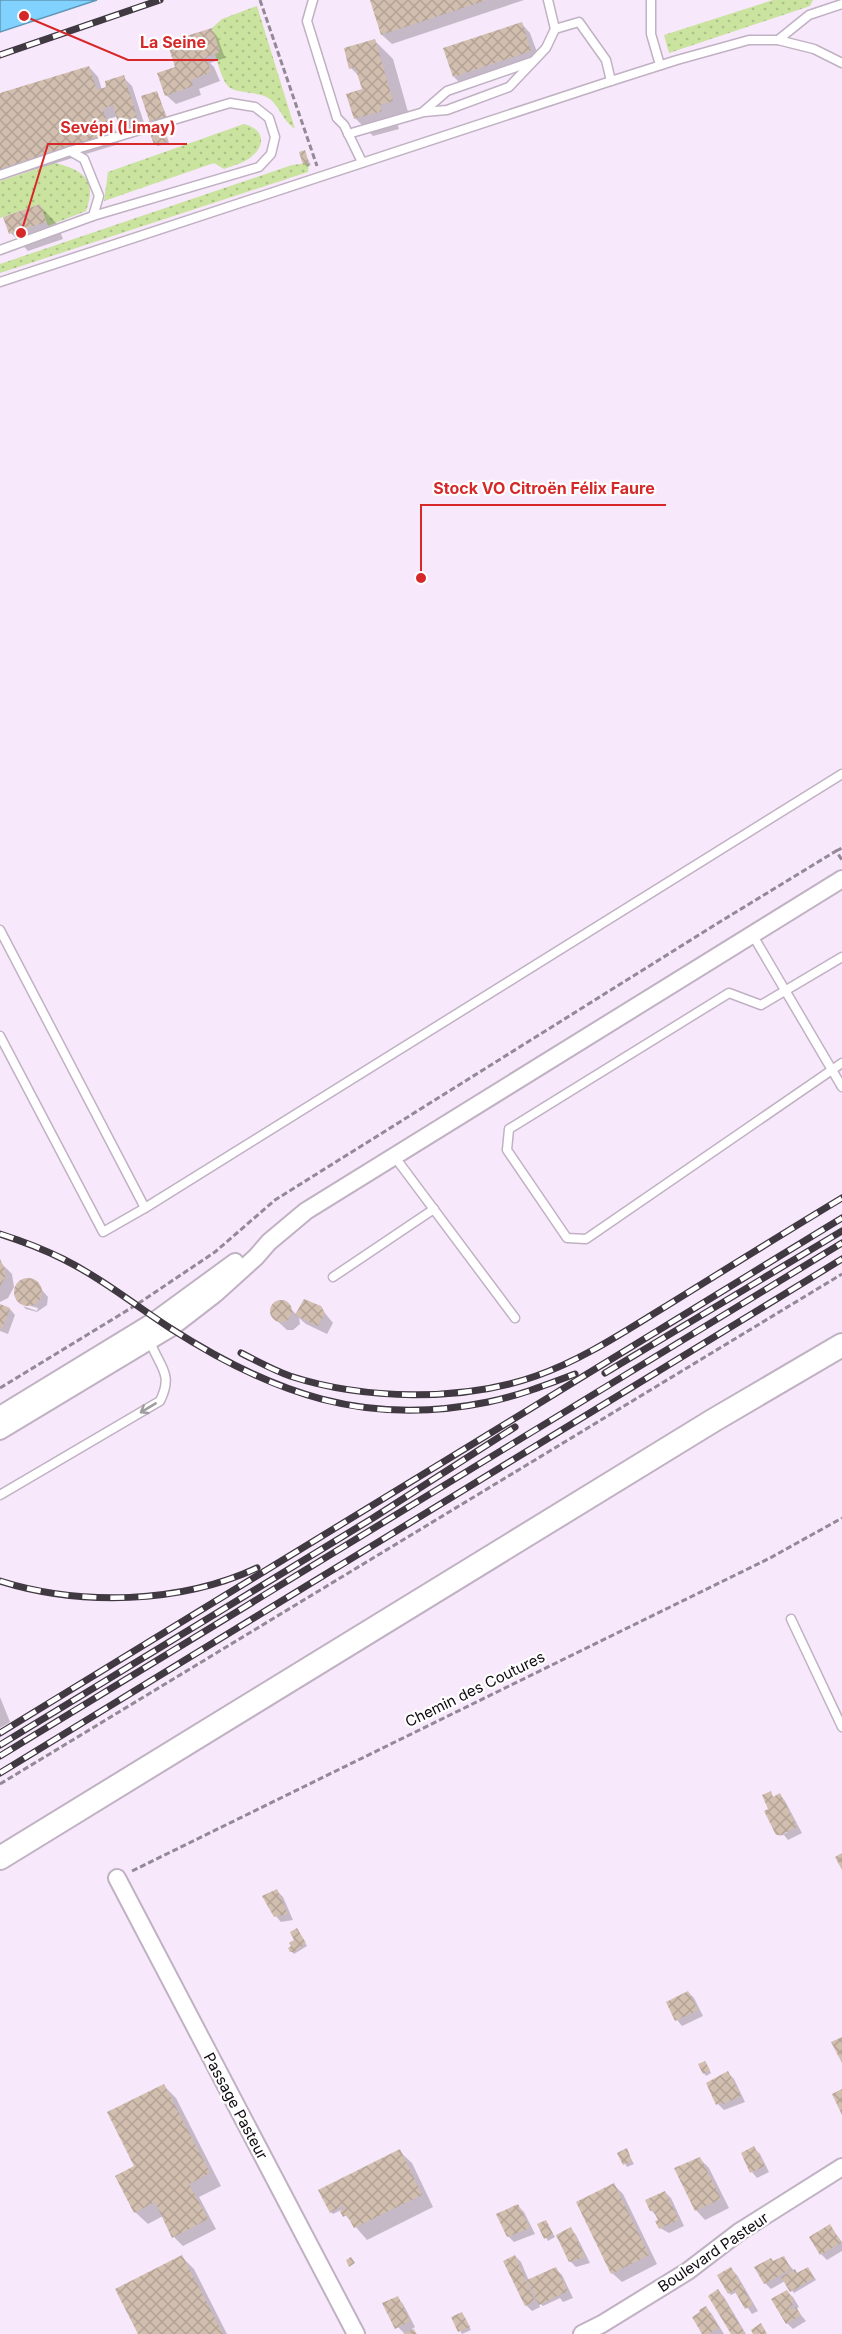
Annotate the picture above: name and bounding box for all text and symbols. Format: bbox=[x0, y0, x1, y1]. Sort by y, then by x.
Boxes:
callout: La Seine bbox=[128, 26, 218, 60]
text: La Seine bbox=[140, 32, 206, 52]
callout: Sevépi (Limay) bbox=[48, 110, 187, 144]
text: Sevépi (Limay) bbox=[60, 117, 176, 137]
callout: Stock VO Citroën Félix Faure bbox=[421, 471, 666, 505]
text: Stock VO Citroën Félix Faure bbox=[433, 478, 655, 498]
one-way arrow bbox=[140, 1403, 157, 1415]
street label: Chemin des Coutures bbox=[402, 1647, 548, 1731]
street label: Passage Pasteur bbox=[200, 2049, 272, 2163]
street label: Boulevard Pasteur bbox=[654, 2208, 772, 2296]

